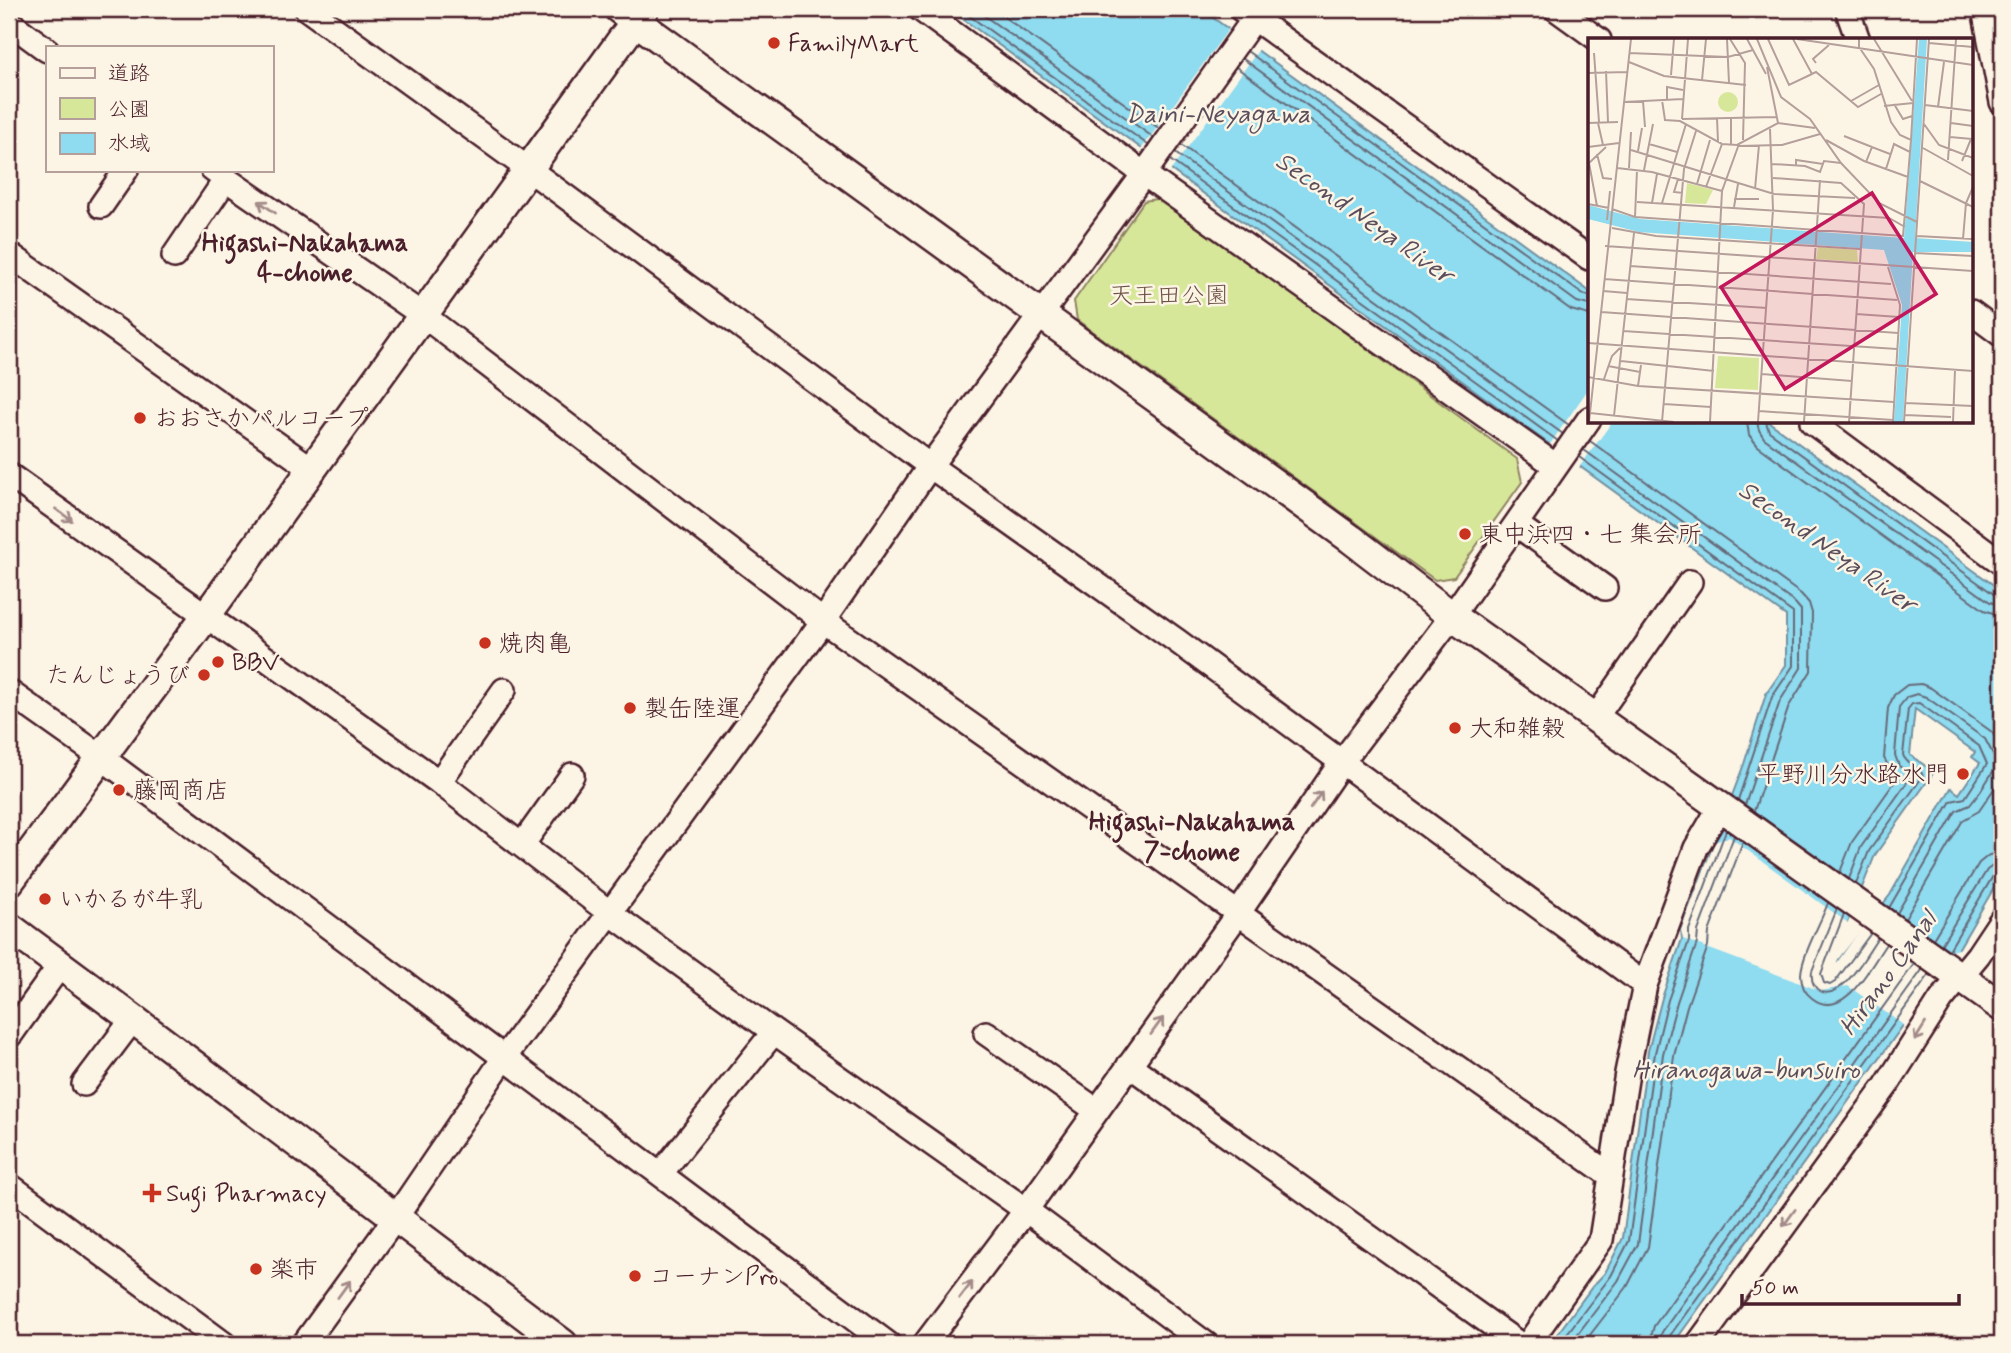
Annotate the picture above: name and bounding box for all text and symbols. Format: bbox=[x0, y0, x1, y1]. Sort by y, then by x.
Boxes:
place label: FamilyMart bbox=[788, 29, 919, 60]
marker: FamilyMart bbox=[766, 35, 782, 51]
inset map bbox=[1588, 38, 1972, 424]
legend bbox=[46, 46, 273, 172]
text: 道路 bbox=[108, 60, 150, 88]
text: 公園 bbox=[108, 96, 150, 124]
water label: Daini-Neyagawa bbox=[1125, 98, 1311, 134]
text: 水域 bbox=[108, 130, 150, 158]
water label: Second Neya River bbox=[1268, 145, 1463, 295]
one-way arrow bbox=[258, 200, 277, 214]
district label: Higashi-Nakahama 4-chome bbox=[202, 227, 408, 291]
park label: 天王田公園 bbox=[1109, 281, 1229, 312]
place label: おおさかパルコープ bbox=[154, 404, 369, 435]
marker: おおさかパルコープ bbox=[132, 410, 148, 426]
water label: Second Neya River bbox=[1731, 474, 1926, 624]
one-way arrow bbox=[54, 508, 73, 522]
place label: 東中浜四・七 集会所 bbox=[1479, 520, 1701, 551]
marker: 東中浜四・七 集会所 bbox=[1457, 526, 1473, 542]
place label: 焼肉亀 bbox=[499, 629, 571, 660]
marker: 焼肉亀 bbox=[477, 635, 493, 651]
place label: BBV bbox=[232, 648, 280, 679]
marker: BBV bbox=[210, 654, 226, 670]
place label: たんじょうび bbox=[46, 661, 190, 692]
marker: たんじょうび bbox=[196, 667, 212, 683]
place label: 製缶陸運 bbox=[644, 694, 740, 725]
marker: 製缶陸運 bbox=[622, 700, 638, 716]
place label: 大和雑穀 bbox=[1469, 714, 1565, 745]
marker: 大和雑穀 bbox=[1447, 720, 1463, 736]
place label: 平野川分水路水門 bbox=[1757, 760, 1949, 791]
marker: 平野川分水路水門 bbox=[1955, 766, 1971, 782]
place label: 藤岡商店 bbox=[133, 776, 229, 807]
marker: 藤岡商店 bbox=[111, 782, 127, 798]
one-way arrow bbox=[1309, 791, 1323, 810]
district label: Higashi-Nakahama 7-chome bbox=[1089, 806, 1295, 870]
place label: いかるが牛乳 bbox=[59, 885, 203, 916]
marker: いかるが牛乳 bbox=[37, 891, 53, 907]
water label: Hirano Canal bbox=[1832, 902, 1947, 1043]
one-way arrow bbox=[1150, 1017, 1164, 1036]
one-way arrow bbox=[1912, 1022, 1926, 1042]
water label: Hiranogawa-bunsuiro bbox=[1632, 1054, 1861, 1088]
place label: Sugi Pharmacy bbox=[166, 1179, 326, 1213]
marker: Sugi Pharmacy bbox=[144, 1185, 160, 1201]
one-way arrow bbox=[1782, 1209, 1797, 1228]
place label: 楽市 bbox=[270, 1255, 318, 1286]
marker: 楽市 bbox=[248, 1261, 264, 1277]
place label: コーナンPro bbox=[649, 1262, 779, 1293]
scale bar bbox=[1742, 1262, 1958, 1306]
marker: コーナンPro bbox=[627, 1268, 643, 1284]
text: 50 m bbox=[1752, 1274, 1799, 1302]
one-way arrow bbox=[337, 1280, 351, 1299]
one-way arrow bbox=[958, 1280, 973, 1299]

